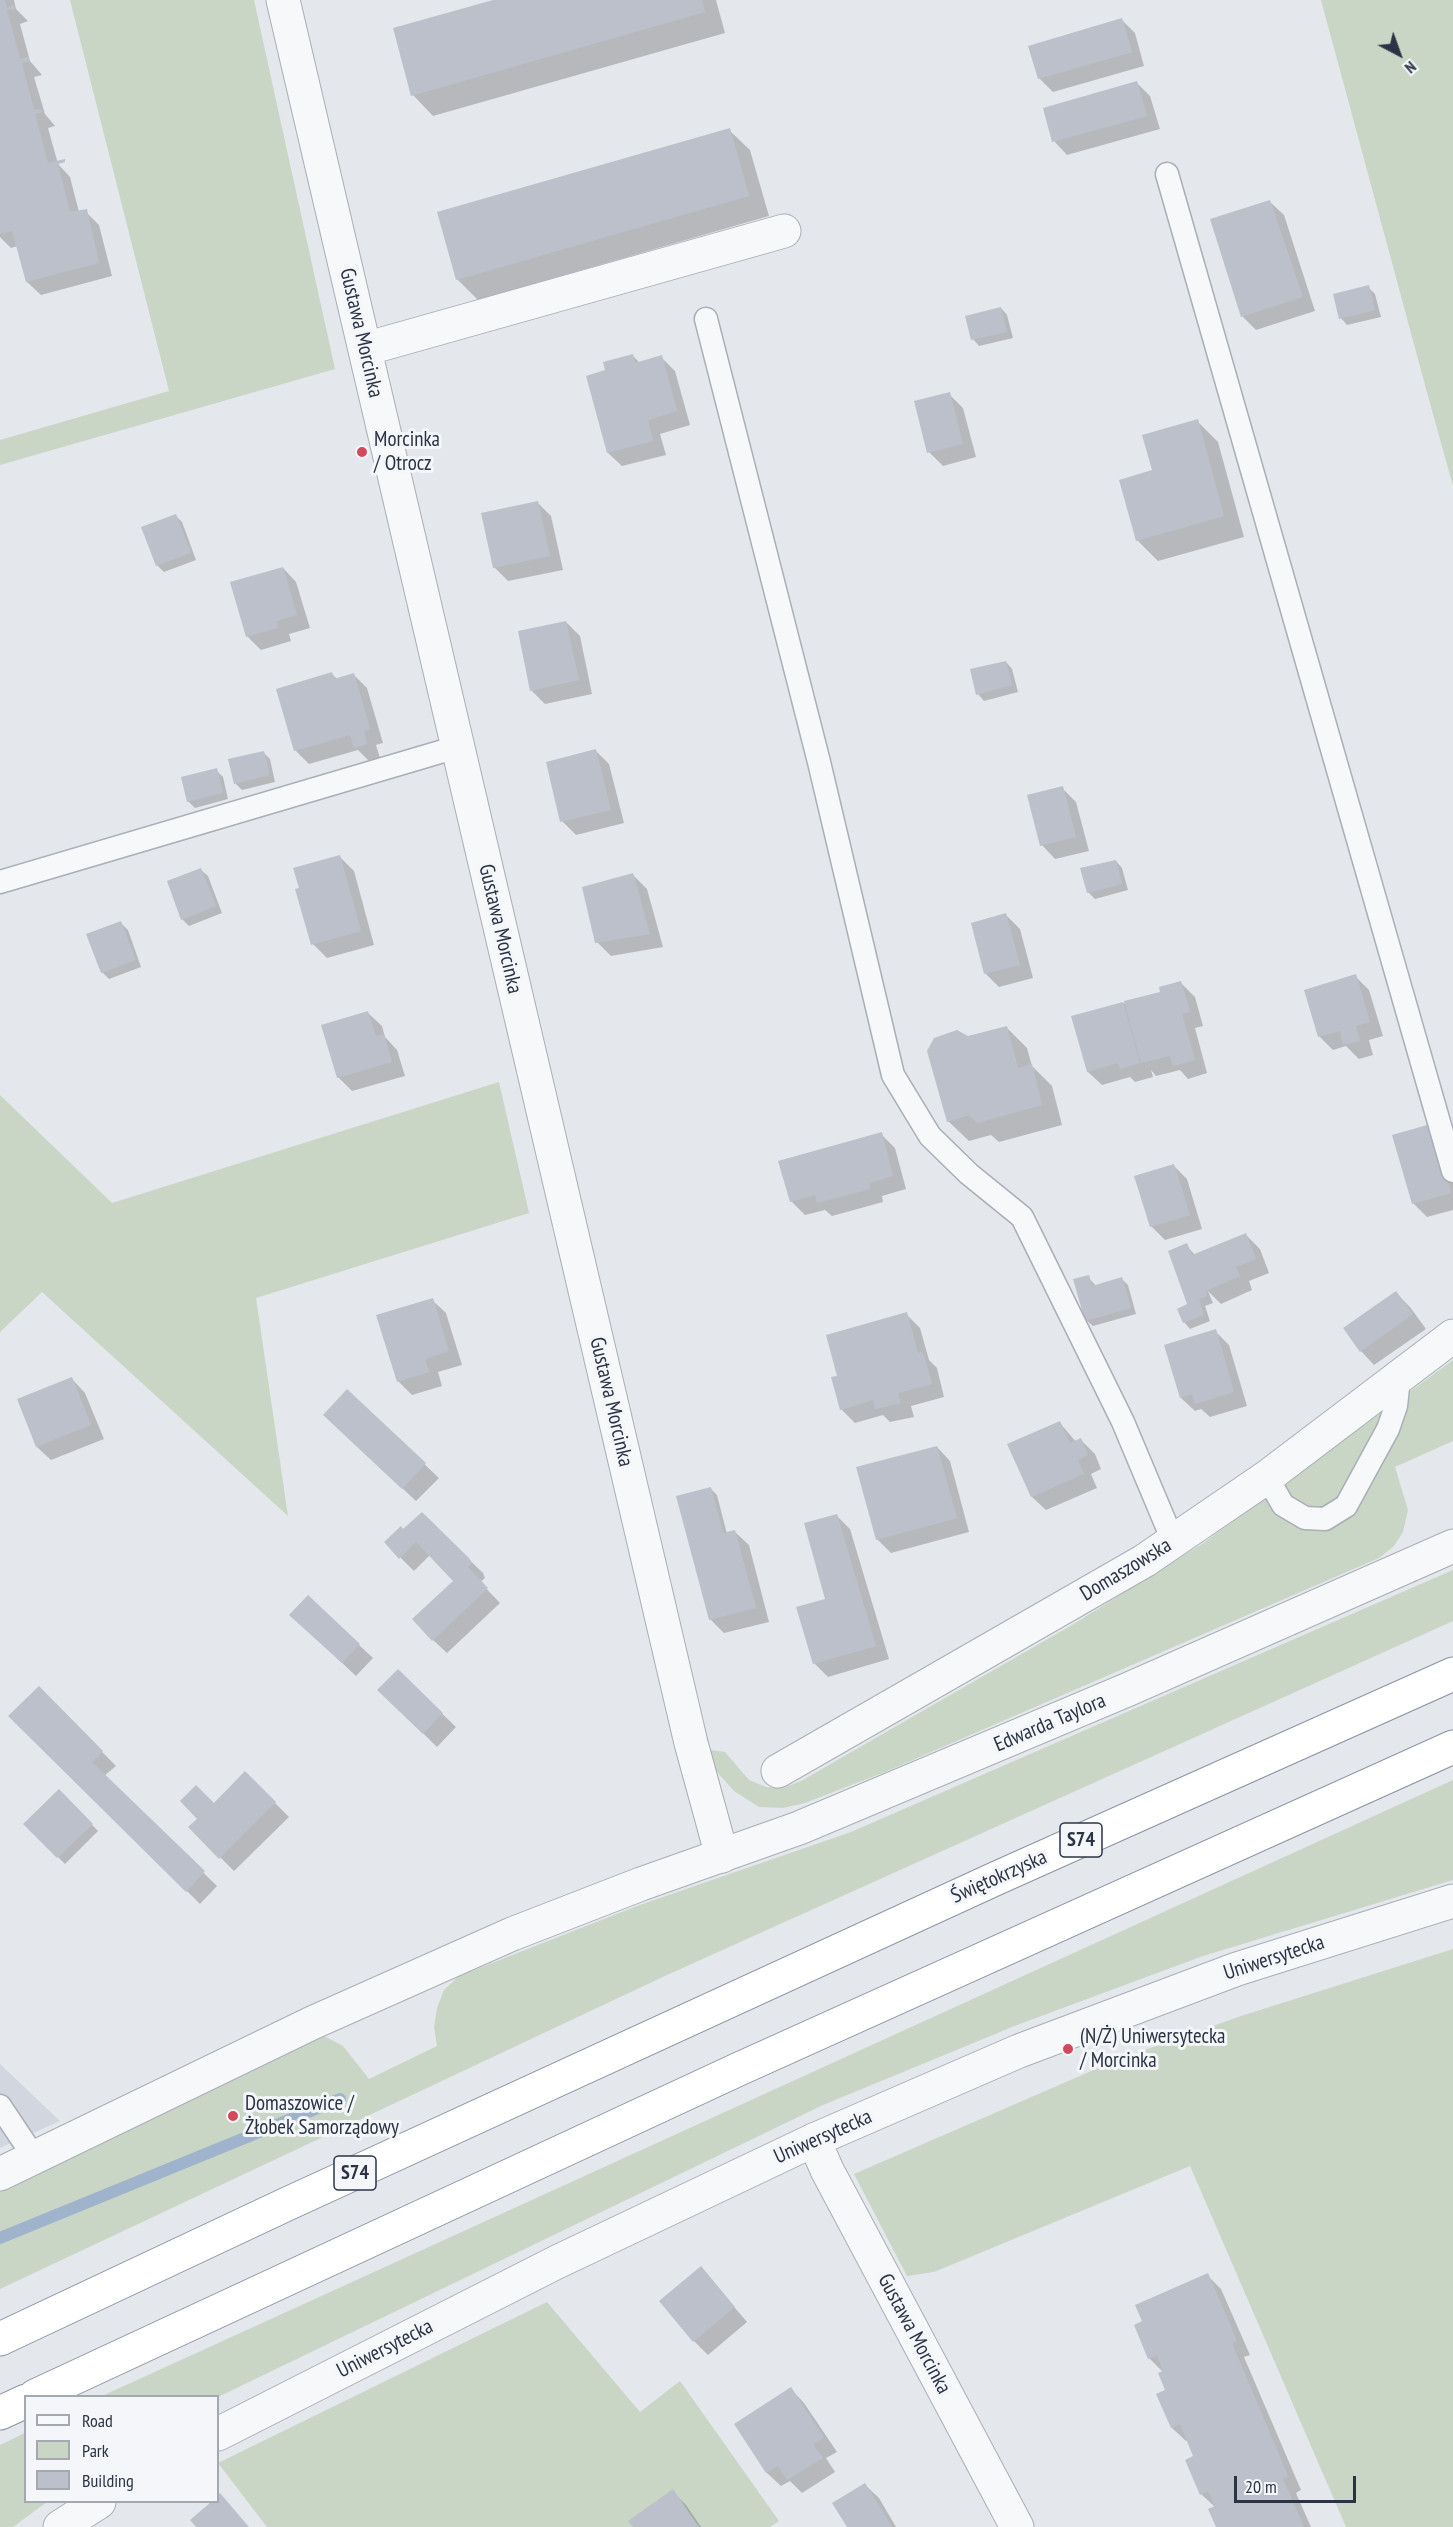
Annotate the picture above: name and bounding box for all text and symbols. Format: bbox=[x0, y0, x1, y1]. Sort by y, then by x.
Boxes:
north arrow bbox=[1369, 24, 1429, 84]
text: N bbox=[1401, 57, 1421, 78]
street label: Gustawa Morcinka bbox=[334, 266, 388, 400]
place label: Morcinka / Otrocz bbox=[374, 427, 440, 477]
marker: Morcinka / Otrocz bbox=[355, 445, 369, 459]
street label: Gustawa Morcinka bbox=[473, 862, 527, 996]
street label: Gustawa Morcinka bbox=[584, 1335, 638, 1469]
street label: Domaszowska bbox=[1076, 1533, 1176, 1607]
street label: Edwarda Taylora bbox=[990, 1688, 1110, 1758]
road number: S74 bbox=[1060, 1823, 1102, 1857]
street label: Świętokrzyska bbox=[947, 1845, 1051, 1909]
street label: Uniwersytecka bbox=[1220, 1930, 1328, 1986]
place label: (N/Ż) Uniwersytecka / Morcinka bbox=[1080, 2024, 1225, 2074]
marker: (N/Ż) Uniwersytecka / Morcinka bbox=[1061, 2042, 1075, 2056]
place label: Domaszowice / Żłobek Samorządowy bbox=[245, 2091, 399, 2141]
street label: Uniwersytecka bbox=[770, 2104, 876, 2170]
marker: Domaszowice / Żłobek Samorządowy bbox=[226, 2109, 240, 2123]
road number: S74 bbox=[334, 2156, 376, 2190]
street label: Gustawa Morcinka bbox=[872, 2270, 956, 2398]
street label: Uniwersytecka bbox=[333, 2314, 437, 2384]
legend bbox=[24, 2395, 219, 2503]
text: Road bbox=[82, 2409, 113, 2432]
text: Park bbox=[82, 2439, 109, 2462]
scale bar bbox=[1237, 2464, 1358, 2502]
text: Building bbox=[82, 2469, 134, 2492]
text: 20 m bbox=[1245, 2475, 1277, 2498]

